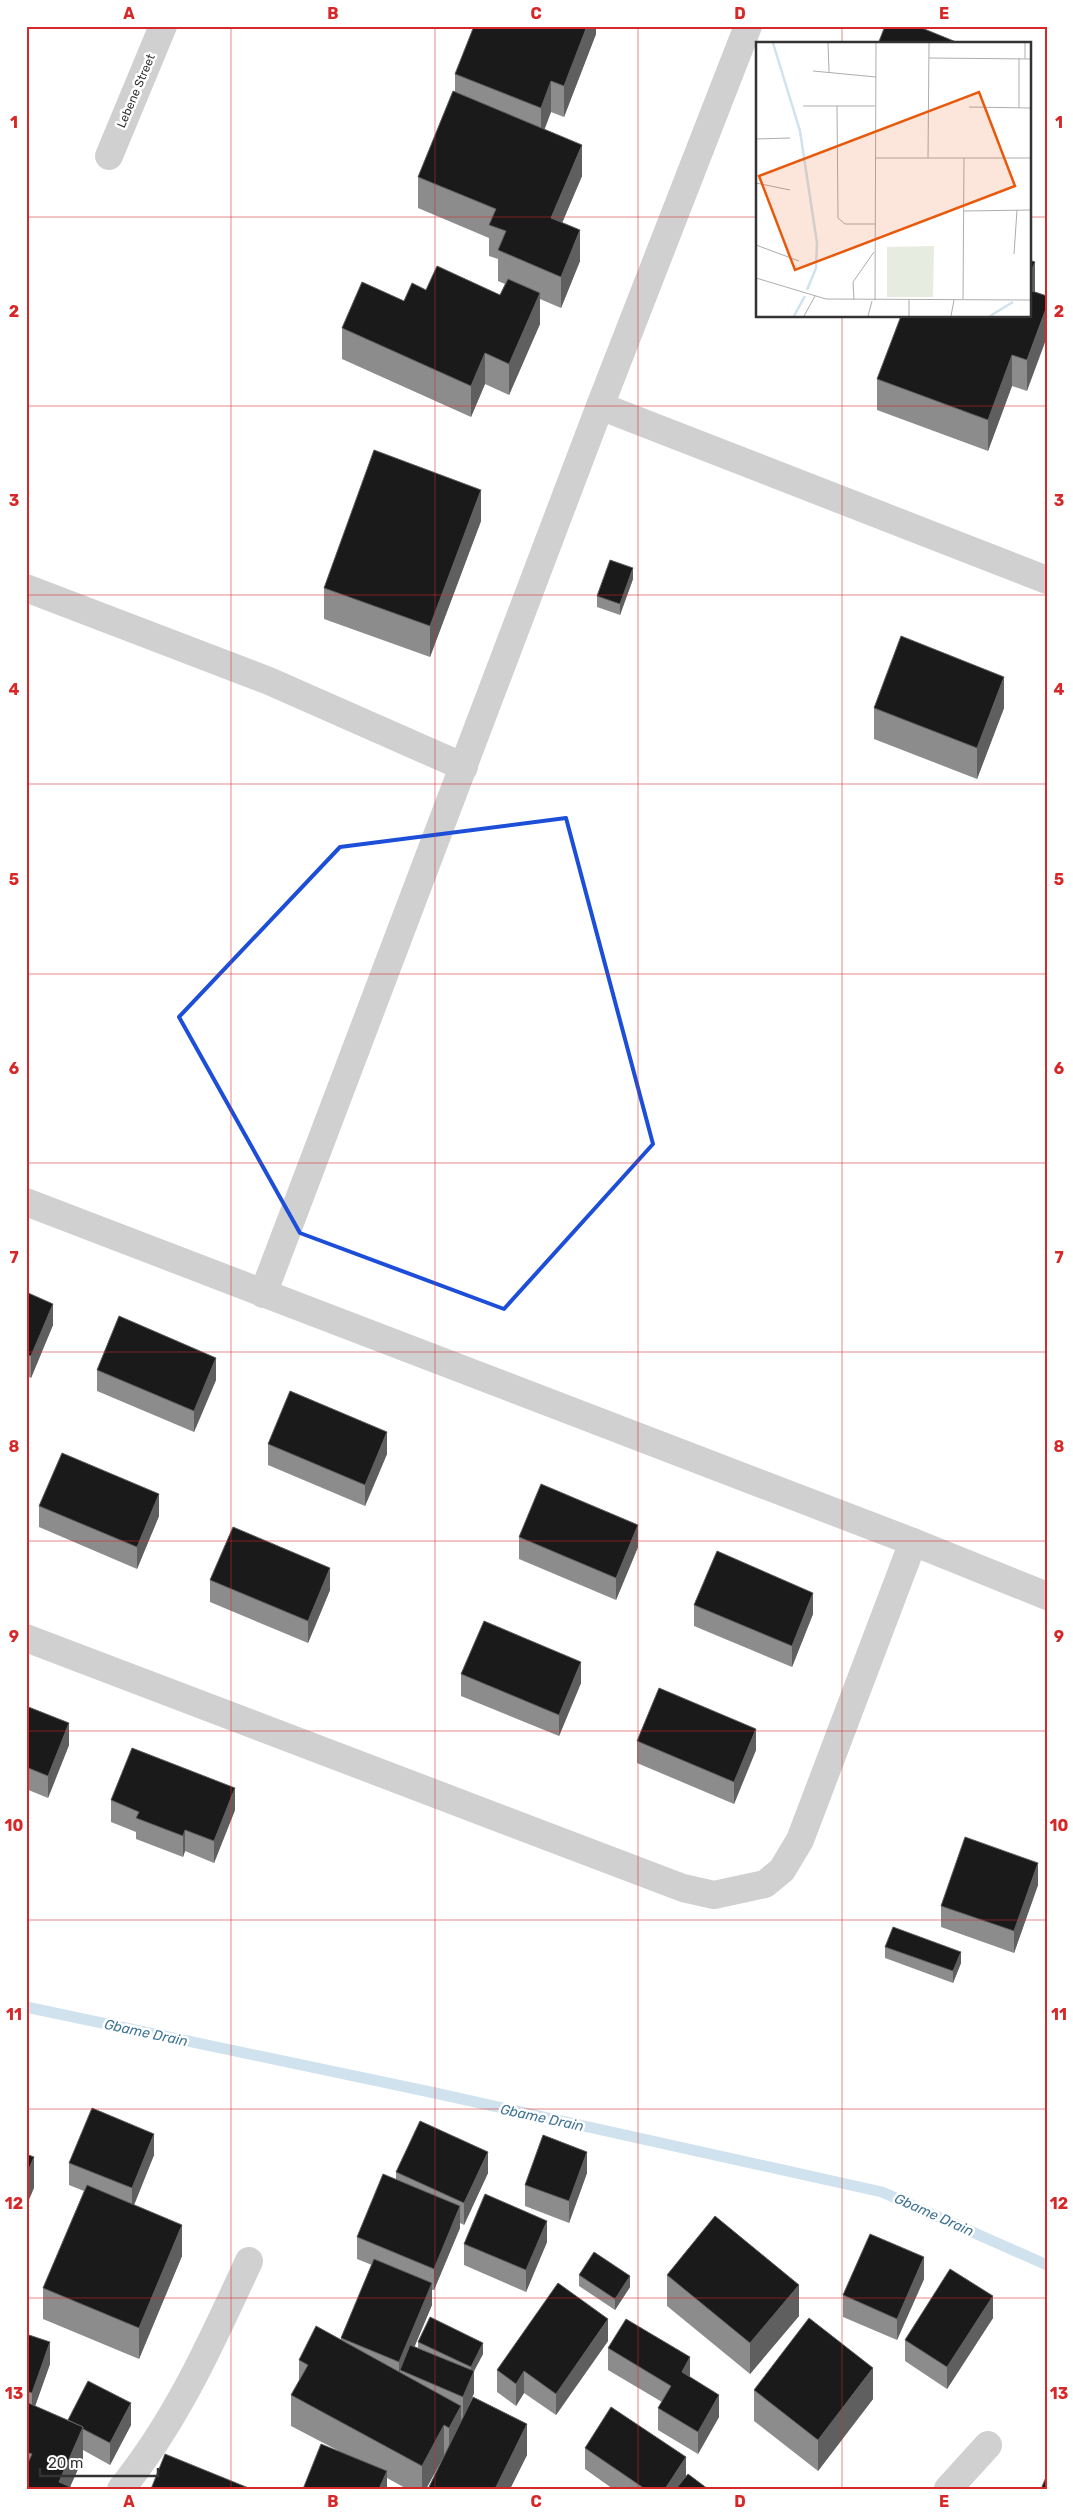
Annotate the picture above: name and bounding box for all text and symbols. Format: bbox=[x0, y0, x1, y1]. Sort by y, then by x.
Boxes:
text: A bbox=[123, 4, 135, 23]
text: B bbox=[327, 4, 339, 23]
text: C bbox=[530, 4, 542, 23]
text: D bbox=[734, 4, 746, 23]
text: E bbox=[939, 4, 949, 23]
inset map bbox=[756, 42, 1030, 318]
street label: Lebene Street bbox=[114, 52, 158, 130]
text: 1 bbox=[10, 113, 18, 132]
text: 1 bbox=[1055, 113, 1063, 132]
text: 2 bbox=[9, 302, 19, 321]
text: 2 bbox=[1054, 302, 1064, 321]
text: 3 bbox=[9, 491, 19, 510]
text: 3 bbox=[1054, 491, 1064, 510]
text: 4 bbox=[9, 680, 20, 699]
text: 4 bbox=[1054, 680, 1065, 699]
text: 5 bbox=[9, 870, 19, 889]
text: 5 bbox=[1054, 870, 1064, 889]
text: 6 bbox=[9, 1059, 19, 1078]
text: 6 bbox=[1054, 1059, 1064, 1078]
text: 7 bbox=[9, 1248, 19, 1267]
text: 7 bbox=[1054, 1248, 1064, 1267]
text: 8 bbox=[9, 1437, 20, 1456]
text: 8 bbox=[1054, 1437, 1065, 1456]
text: 9 bbox=[9, 1627, 19, 1646]
text: 9 bbox=[1054, 1627, 1064, 1646]
text: 10 bbox=[5, 1816, 24, 1835]
text: 10 bbox=[1050, 1816, 1069, 1835]
text: 11 bbox=[6, 2005, 22, 2024]
text: 11 bbox=[1051, 2005, 1067, 2024]
water label: Gbame Drain bbox=[103, 2016, 189, 2050]
water label: Gbame Drain bbox=[499, 2101, 585, 2135]
water label: Gbame Drain bbox=[892, 2190, 976, 2240]
text: 12 bbox=[5, 2194, 23, 2213]
text: 12 bbox=[1050, 2194, 1068, 2213]
text: 13 bbox=[5, 2384, 23, 2403]
text: 13 bbox=[1050, 2384, 1068, 2403]
scale bar bbox=[40, 2445, 158, 2477]
text: 20 m bbox=[48, 2454, 83, 2472]
text: A bbox=[123, 2492, 135, 2511]
text: B bbox=[327, 2492, 339, 2511]
text: C bbox=[530, 2492, 542, 2511]
text: D bbox=[734, 2492, 746, 2511]
text: E bbox=[939, 2492, 949, 2511]

